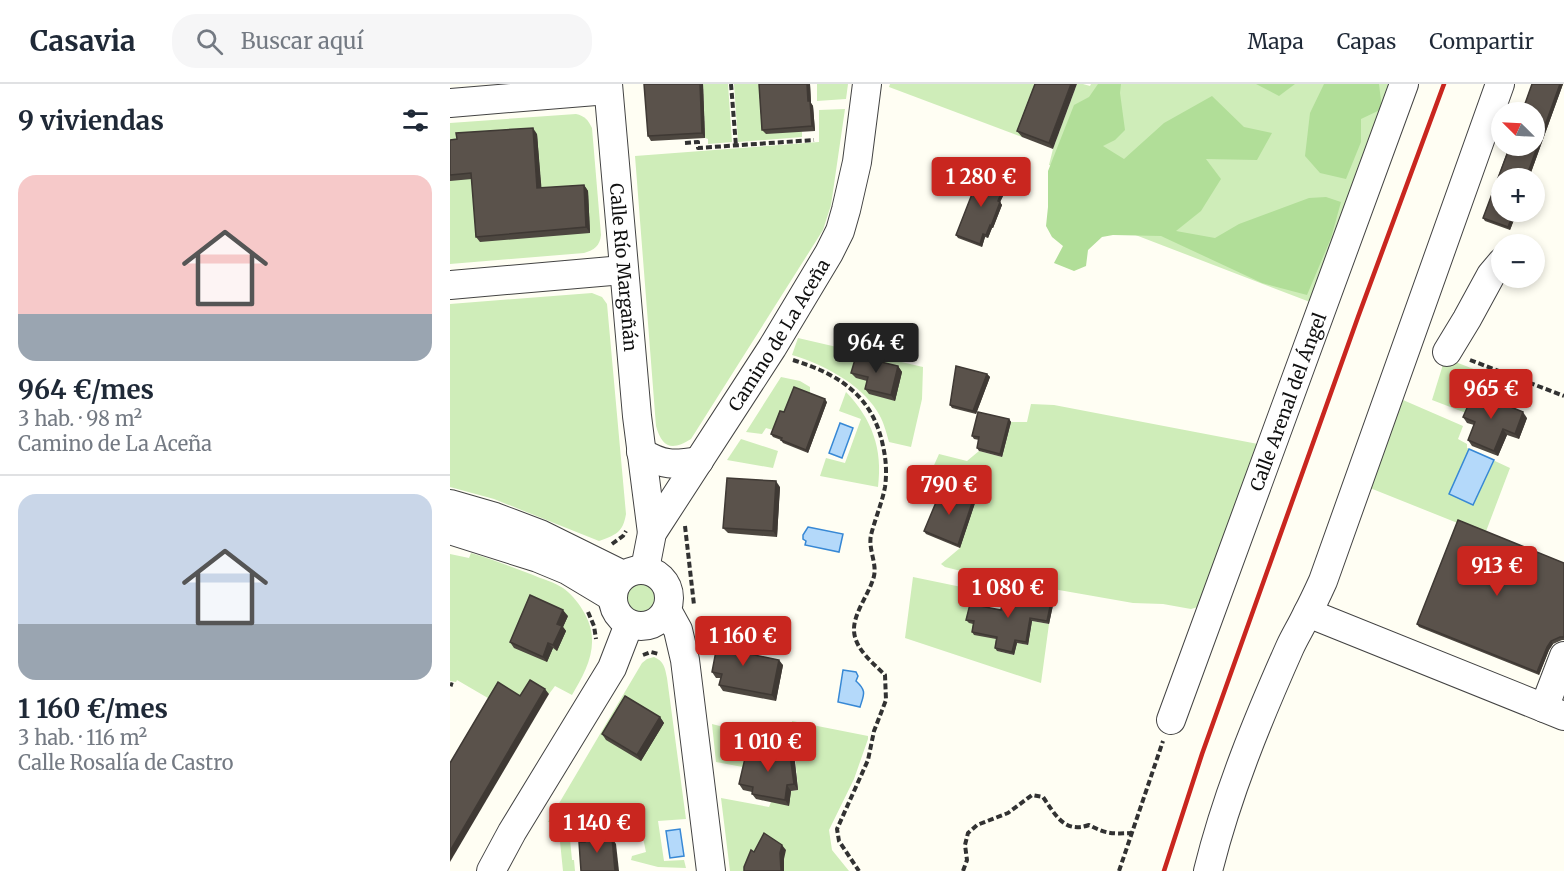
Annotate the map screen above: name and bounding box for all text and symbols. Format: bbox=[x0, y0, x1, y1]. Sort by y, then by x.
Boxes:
search box bbox=[172, 14, 592, 68]
text: Casavia bbox=[30, 23, 136, 59]
icon: search bbox=[193, 25, 226, 58]
text: Buscar aquí bbox=[241, 27, 364, 55]
text: Mapa bbox=[1247, 28, 1304, 55]
text: Capas bbox=[1337, 28, 1396, 55]
text: Compartir bbox=[1429, 28, 1534, 55]
north arrow bbox=[1491, 102, 1545, 156]
map controls bbox=[1491, 102, 1545, 288]
text: 9 viviendas bbox=[18, 104, 164, 137]
icon: filters bbox=[399, 104, 432, 137]
pin: 1 280 € bbox=[926, 157, 1036, 208]
text: 1 280 € bbox=[946, 164, 1016, 189]
button: + bbox=[1491, 168, 1545, 222]
street label: Calle Río Margañán bbox=[605, 182, 643, 352]
icon: home bbox=[171, 214, 279, 322]
button: − bbox=[1491, 234, 1545, 288]
street label: Camino de La Aceña bbox=[723, 254, 835, 415]
street label: Calle Arenal del Ángel bbox=[1244, 309, 1331, 494]
pin: 964 € bbox=[834, 323, 918, 374]
text: 964 € bbox=[848, 330, 904, 355]
pin: 965 € bbox=[1449, 369, 1533, 420]
text: 964 €/mes bbox=[18, 373, 154, 406]
text: 965 € bbox=[1463, 376, 1519, 401]
text: 3 hab. · 98 m² bbox=[18, 406, 142, 431]
text: Camino de La Aceña bbox=[18, 431, 212, 456]
pin: 790 € bbox=[907, 465, 991, 516]
text: 790 € bbox=[921, 472, 977, 497]
icon: home bbox=[171, 533, 279, 641]
pin: 913 € bbox=[1455, 546, 1539, 597]
text: 913 € bbox=[1471, 553, 1523, 578]
pin: 1 080 € bbox=[953, 568, 1063, 619]
text: 1 080 € bbox=[972, 575, 1044, 600]
pin: 1 160 € bbox=[688, 616, 798, 667]
text: 1 160 € bbox=[709, 623, 777, 648]
text: 1 160 €/mes bbox=[18, 692, 168, 725]
pin: 1 010 € bbox=[713, 722, 823, 773]
text: 3 hab. · 116 m² bbox=[18, 725, 147, 750]
text: 1 010 € bbox=[734, 729, 802, 754]
text: Calle Rosalía de Castro bbox=[18, 750, 233, 775]
pin: 1 140 € bbox=[542, 803, 652, 854]
text: 1 140 € bbox=[563, 810, 631, 835]

